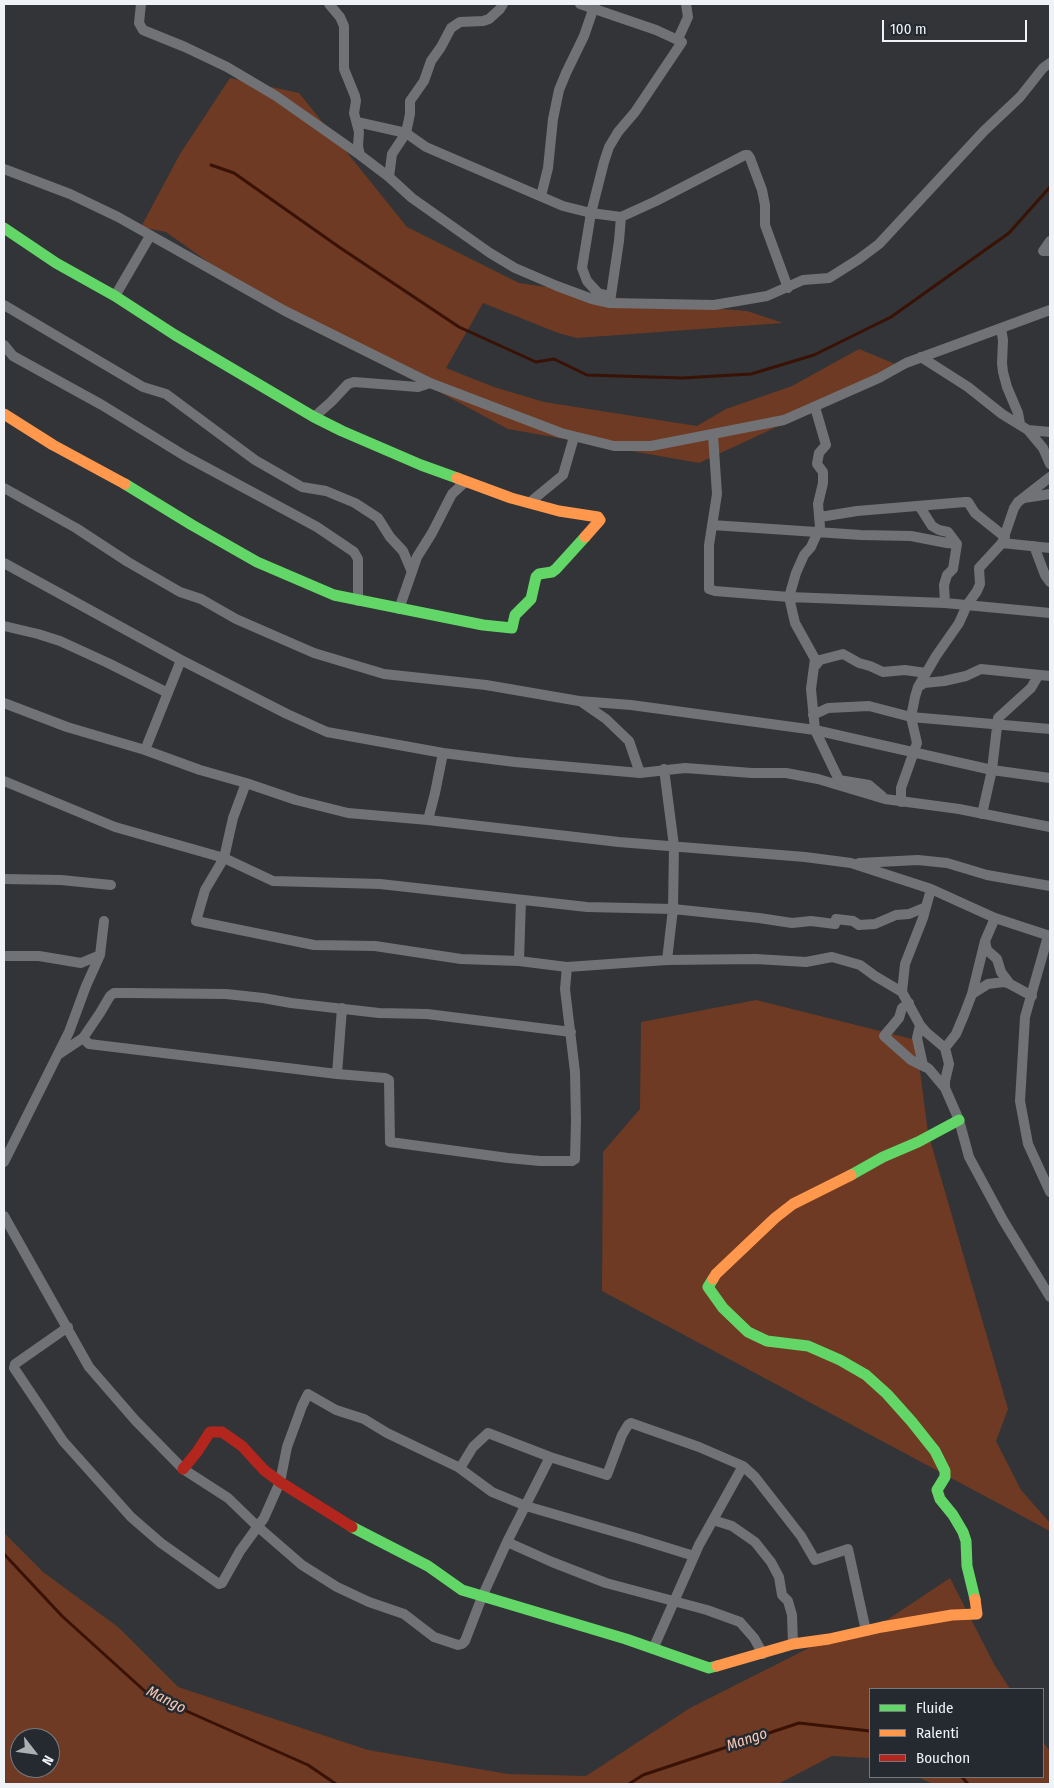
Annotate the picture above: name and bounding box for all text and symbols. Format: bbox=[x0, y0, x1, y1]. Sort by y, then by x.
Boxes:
scale bar bbox=[884, 10, 1029, 42]
text: 100 m bbox=[890, 20, 927, 38]
water label: Mango bbox=[143, 1682, 189, 1718]
legend bbox=[869, 1688, 1044, 1778]
text: Fluide bbox=[916, 1699, 953, 1717]
text: Ralenti bbox=[916, 1724, 959, 1742]
water label: Mango bbox=[724, 1725, 770, 1755]
north arrow bbox=[10, 1728, 60, 1778]
text: Bouchon bbox=[916, 1749, 970, 1767]
text: N bbox=[38, 1752, 57, 1768]

